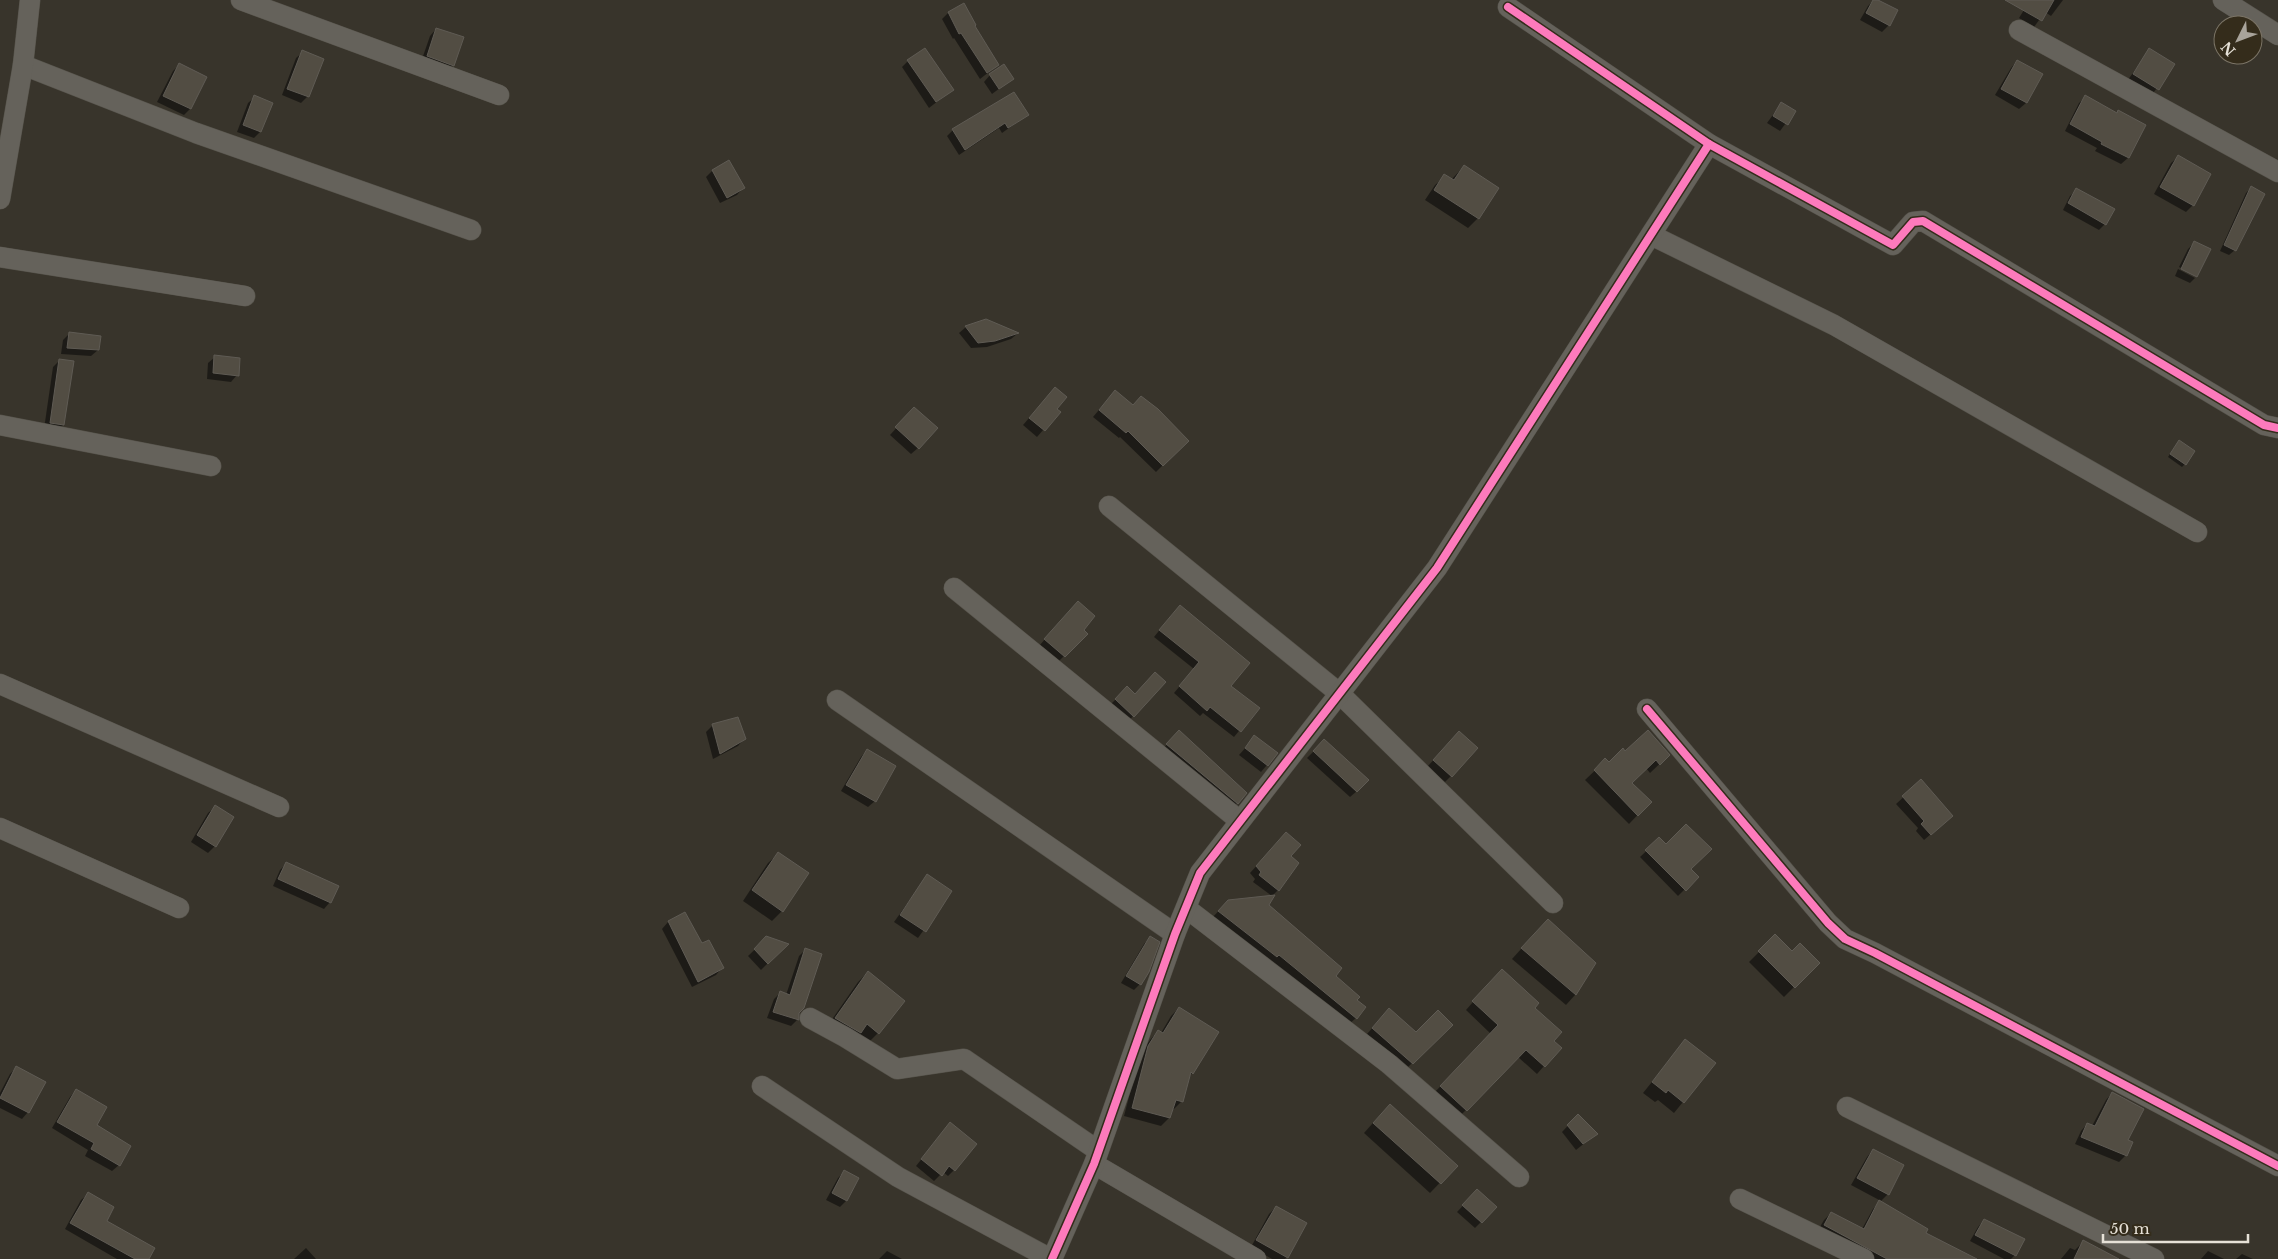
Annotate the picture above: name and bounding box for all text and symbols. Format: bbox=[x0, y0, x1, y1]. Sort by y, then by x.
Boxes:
north arrow bbox=[2213, 15, 2263, 65]
text: N bbox=[2217, 38, 2239, 60]
scale bar bbox=[2103, 1212, 2248, 1244]
text: 50 m bbox=[2110, 1219, 2150, 1238]

